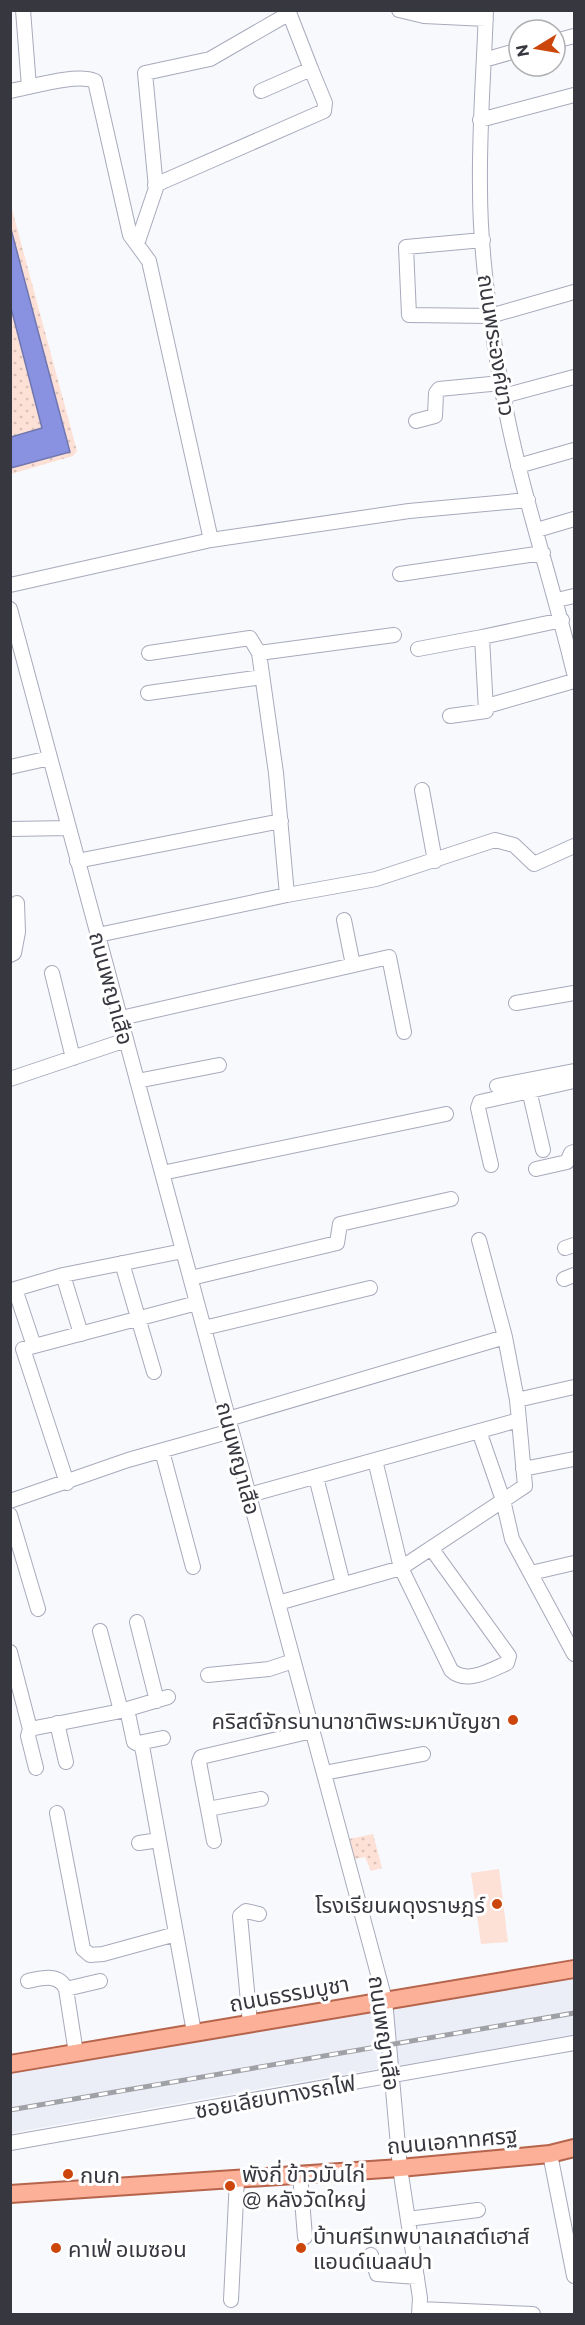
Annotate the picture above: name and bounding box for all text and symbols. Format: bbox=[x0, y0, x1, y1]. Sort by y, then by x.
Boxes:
north arrow bbox=[507, 18, 567, 78]
text: N bbox=[511, 43, 532, 59]
street label: ถนนพระองค์ขาว bbox=[472, 272, 522, 418]
street label: ถนนพญาเสือ bbox=[84, 929, 140, 1047]
street label: ถนนพญาเสือ bbox=[211, 1399, 267, 1517]
place label: คริสต์จักรนานาชาติพระมหาบัญชา bbox=[212, 1707, 501, 1734]
marker: คริสต์จักรนานาชาติพระมหาบัญชา bbox=[506, 1713, 520, 1727]
place label: โรงเรียนผดุงราษฎร์ bbox=[315, 1891, 486, 1919]
marker: โรงเรียนผดุงราษฎร์ bbox=[490, 1897, 504, 1911]
street label: ถนนธรรมบูชา bbox=[227, 1969, 351, 2018]
street label: ถนนพญาเสือ bbox=[364, 1974, 406, 2092]
street label: ซอยเลียบทางรถไฟ bbox=[193, 2069, 357, 2123]
street label: ถนนเอกาทศรฐ bbox=[385, 2121, 519, 2159]
place label: พังกี่ ข้าวมันไก่ @ หลังวัดใหญ่ bbox=[242, 2159, 367, 2212]
place label: กนก bbox=[80, 2161, 120, 2188]
marker: กนก bbox=[61, 2167, 75, 2181]
marker: พังกี่ ข้าวมันไก่ @ หลังวัดใหญ่ bbox=[223, 2179, 237, 2193]
place label: บ้านศรีเทพบาลเกสต์เฮาส์ แอนด์เนลสปา bbox=[313, 2222, 530, 2274]
place label: คาเฟ่ อเมซอน bbox=[68, 2235, 187, 2262]
marker: คาเฟ่ อเมซอน bbox=[49, 2241, 63, 2255]
marker: บ้านศรีเทพบาลเกสต์เฮาส์ แอนด์เนลสปา bbox=[294, 2241, 308, 2255]

